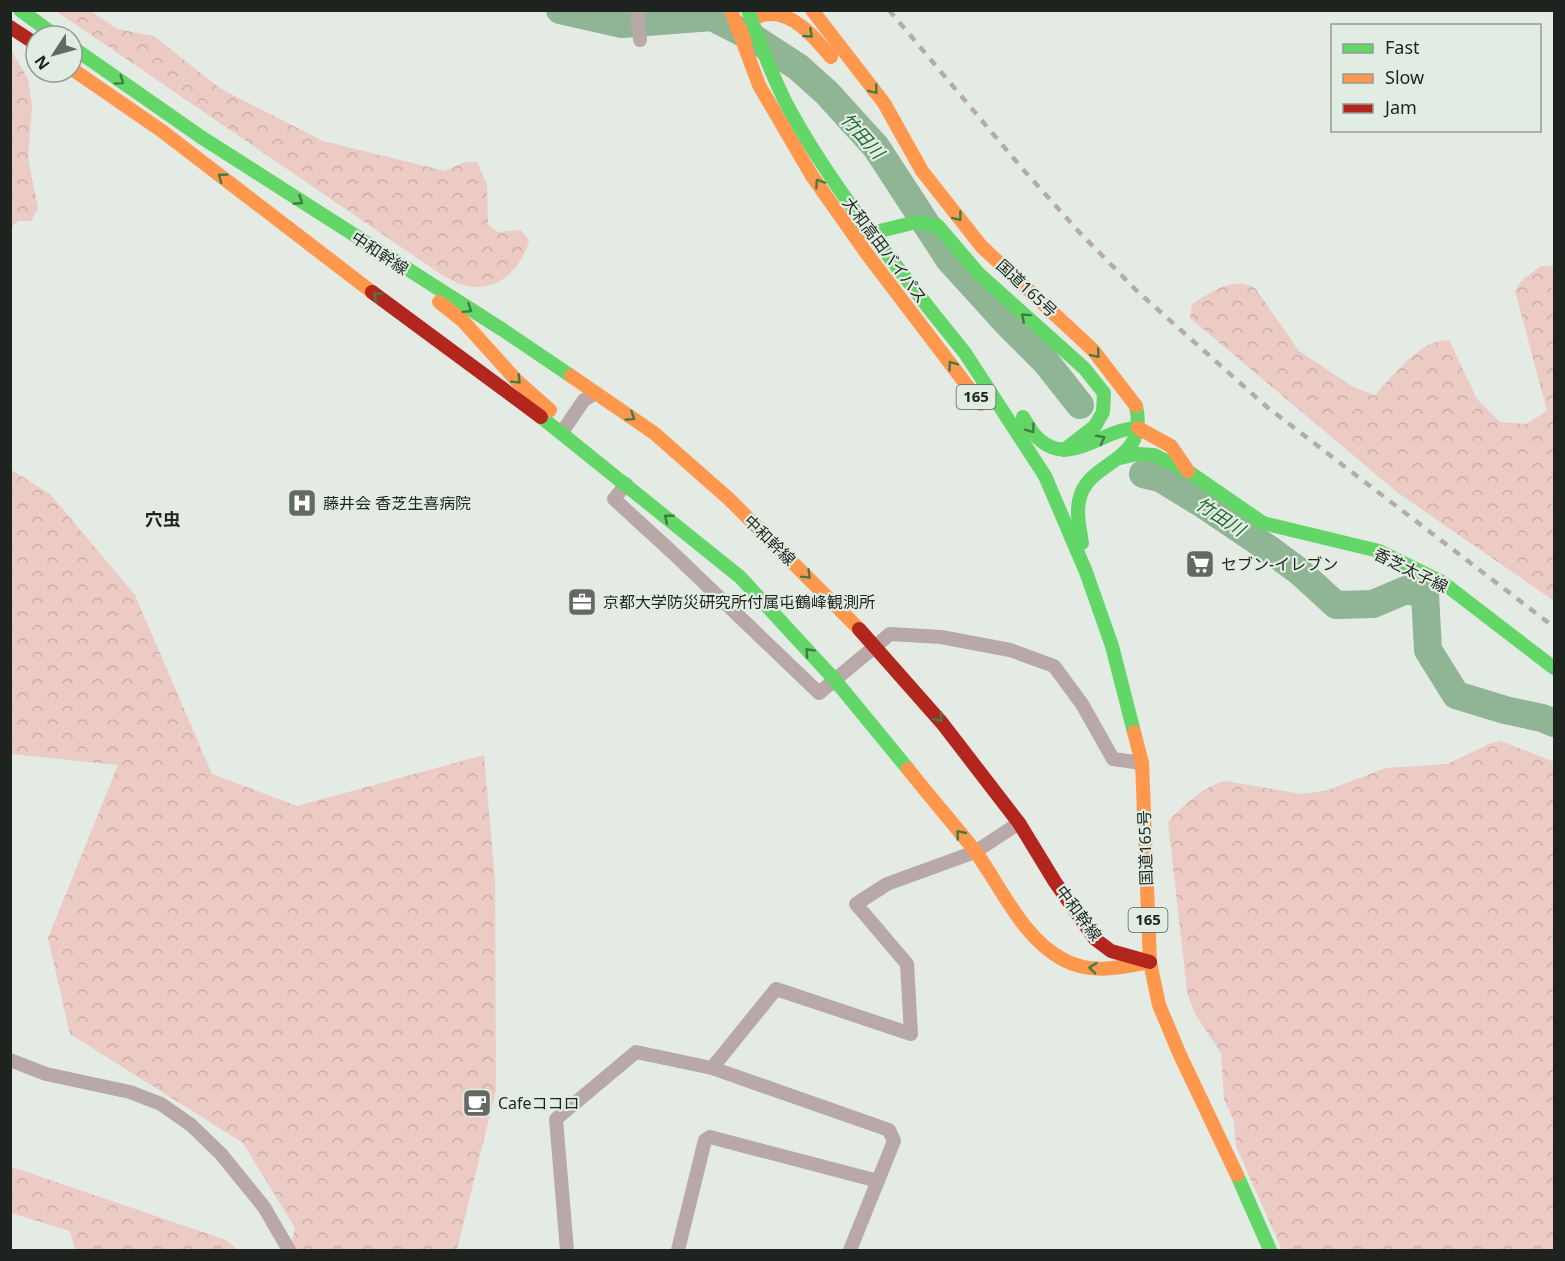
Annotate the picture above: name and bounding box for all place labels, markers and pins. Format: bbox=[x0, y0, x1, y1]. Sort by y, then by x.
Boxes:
hospital icon: 藤井会 香芝生喜病院 bbox=[286, 487, 318, 519]
place label: 藤井会 香芝生喜病院 bbox=[323, 492, 471, 514]
supermarket icon: セブン-イレブン bbox=[1184, 548, 1216, 580]
place label: セブン-イレブン bbox=[1221, 553, 1338, 575]
office icon: 京都大学防災研究所付属屯鶴峰観測所 bbox=[566, 586, 598, 618]
place label: 京都大学防災研究所付属屯鶴峰観測所 bbox=[603, 591, 875, 613]
cafe icon: Cafeココロ bbox=[461, 1087, 493, 1119]
place label: Cafeココロ bbox=[498, 1092, 580, 1114]

